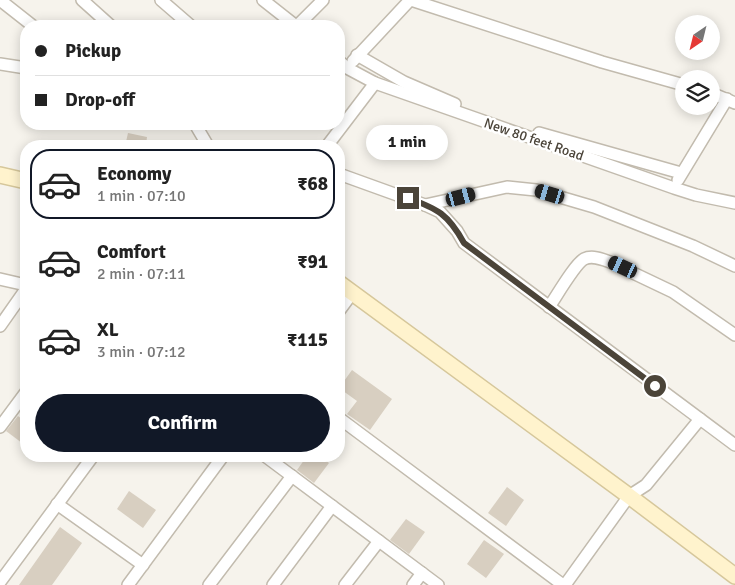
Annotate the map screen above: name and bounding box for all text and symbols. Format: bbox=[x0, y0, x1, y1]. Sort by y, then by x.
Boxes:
north arrow bbox=[675, 15, 720, 60]
map controls bbox=[675, 15, 720, 115]
text: Pickup bbox=[65, 39, 121, 63]
button: layers bbox=[675, 70, 720, 115]
text: Drop-off bbox=[65, 88, 135, 112]
street label: New 80 feet Road bbox=[482, 114, 586, 164]
callout: 1 min bbox=[367, 126, 449, 160]
text: 1 min bbox=[388, 132, 426, 152]
icon: car bbox=[37, 162, 82, 207]
text: Economy bbox=[97, 162, 171, 186]
text: ₹68 bbox=[297, 172, 328, 196]
car bbox=[533, 182, 566, 206]
text: 1 min · 07:10 bbox=[97, 186, 186, 206]
car bbox=[444, 186, 477, 208]
route end bbox=[397, 187, 419, 209]
icon: car bbox=[37, 240, 82, 285]
text: Comfort bbox=[97, 240, 166, 264]
text: ₹91 bbox=[297, 250, 328, 274]
car bbox=[606, 254, 639, 280]
text: 2 min · 07:11 bbox=[97, 264, 186, 284]
icon: car bbox=[37, 318, 82, 363]
text: XL bbox=[97, 318, 119, 342]
text: ₹115 bbox=[287, 328, 328, 352]
text: 3 min · 07:12 bbox=[97, 342, 186, 362]
route start bbox=[644, 375, 666, 397]
button: Confirm bbox=[35, 394, 330, 452]

